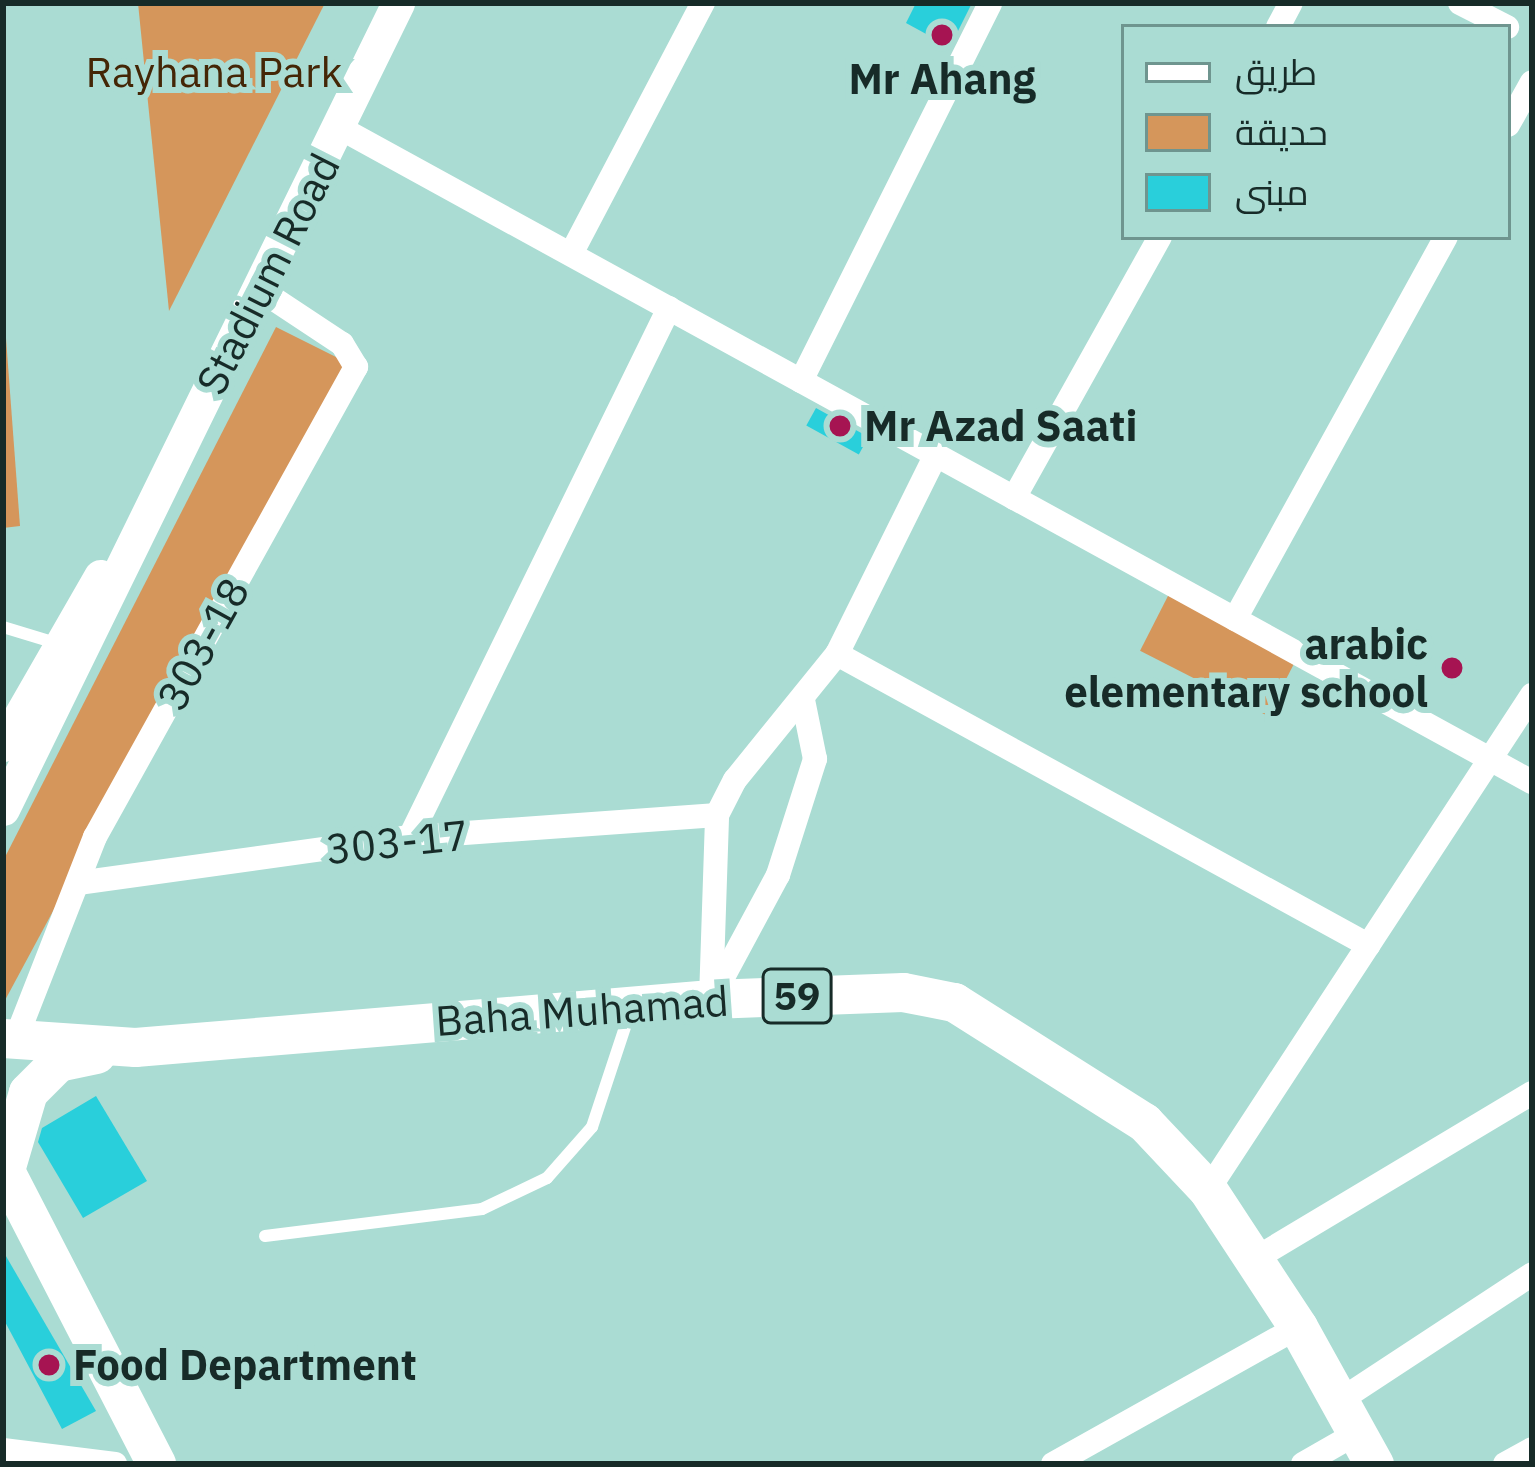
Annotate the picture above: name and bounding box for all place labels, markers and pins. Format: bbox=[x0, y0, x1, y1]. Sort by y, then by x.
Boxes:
marker: Mr Ahang bbox=[929, 22, 955, 48]
place label: Mr Ahang bbox=[848, 54, 1036, 104]
place label: Mr Azad Saati bbox=[864, 401, 1137, 451]
marker: Mr Azad Saati bbox=[827, 413, 853, 439]
place label: arabic elementary school bbox=[1064, 619, 1428, 718]
marker: arabic elementary school bbox=[1439, 655, 1465, 681]
place label: Food Department bbox=[73, 1340, 417, 1390]
marker: Food Department bbox=[36, 1352, 62, 1378]

